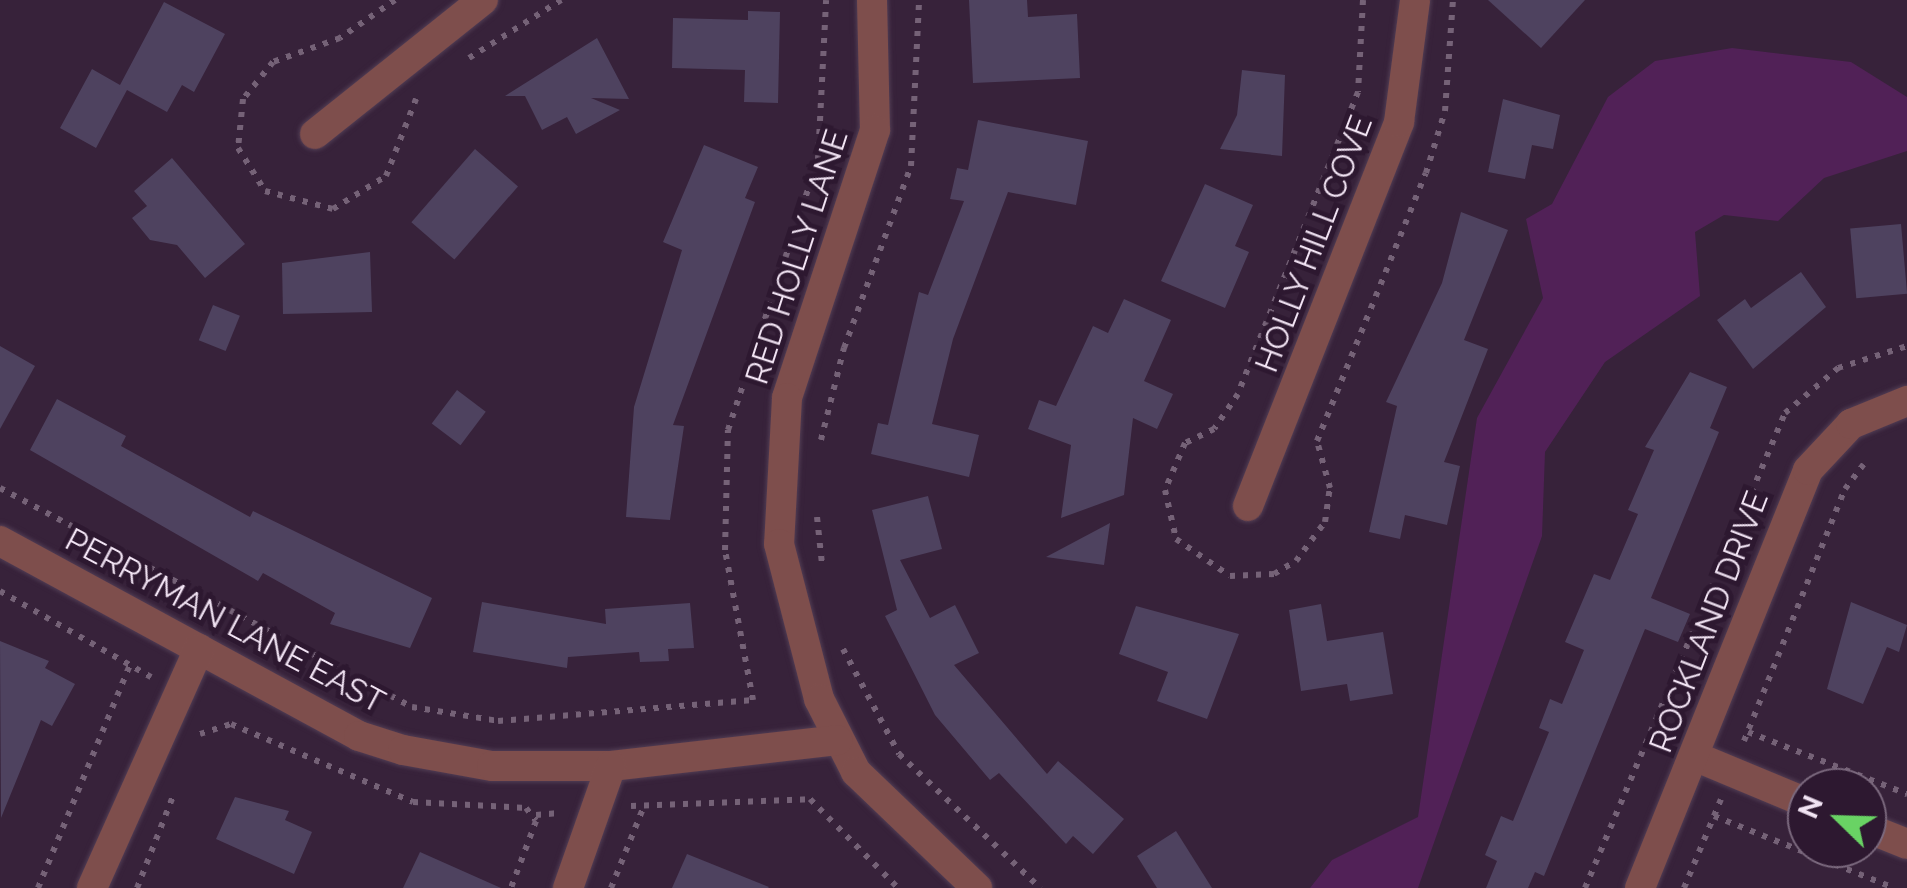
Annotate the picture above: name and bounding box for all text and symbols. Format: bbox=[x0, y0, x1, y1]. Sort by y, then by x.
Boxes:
street label: HOLLY HILL COVE bbox=[1247, 109, 1381, 379]
street label: RED HOLLY LANE bbox=[738, 124, 856, 390]
street label: ROCKLAND DRIVE bbox=[1642, 486, 1776, 758]
street label: PERRYMAN LANE EAST bbox=[59, 520, 391, 722]
north arrow bbox=[1787, 768, 1887, 868]
text: N bbox=[1791, 791, 1830, 823]

